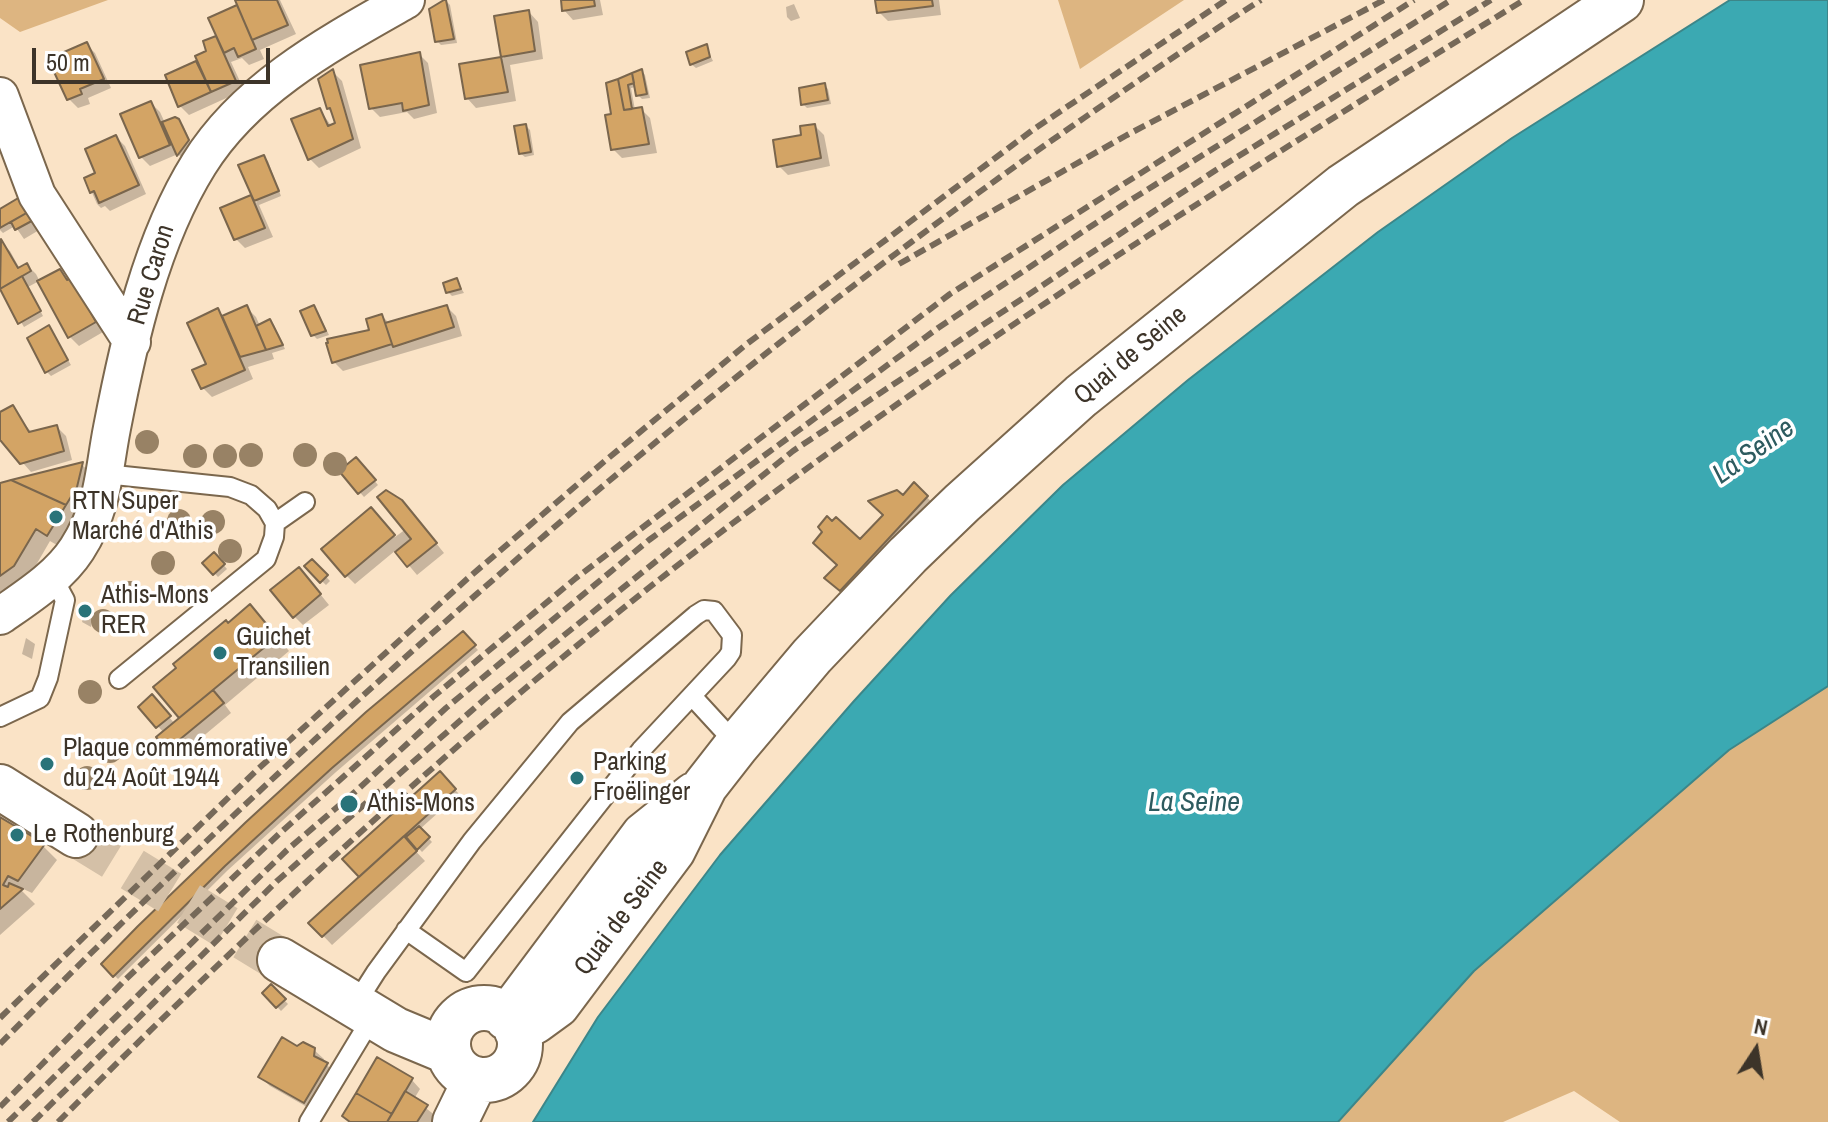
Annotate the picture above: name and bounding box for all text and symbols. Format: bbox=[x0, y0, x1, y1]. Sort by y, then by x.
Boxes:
scale bar bbox=[36, 32, 274, 82]
text: 50 m bbox=[46, 46, 90, 78]
street label: Rue Caron bbox=[122, 221, 182, 329]
street label: Quai de Seine bbox=[1068, 300, 1194, 412]
water label: La Seine bbox=[1707, 412, 1801, 492]
place label: RTN Super Marché d'Athis bbox=[72, 486, 214, 548]
marker: RTN Super Marché d'Athis bbox=[47, 508, 65, 526]
place label: Athis-Mons RER bbox=[101, 580, 209, 642]
marker: Athis-Mons RER bbox=[76, 602, 94, 620]
place label: Guichet Transilien bbox=[236, 622, 330, 684]
marker: Guichet Transilien bbox=[211, 644, 229, 662]
place label: Plaque commémorative du 24 Août 1944 bbox=[63, 733, 288, 794]
place label: Parking Froëlinger bbox=[593, 747, 690, 808]
marker: Plaque commémorative du 24 Août 1944 bbox=[38, 755, 56, 773]
marker: Parking Froëlinger bbox=[568, 769, 586, 787]
water label: La Seine bbox=[1148, 786, 1240, 820]
place label: Athis-Mons bbox=[367, 788, 475, 820]
marker: Athis-Mons bbox=[338, 793, 360, 815]
place label: Le Rothenburg bbox=[33, 819, 174, 851]
marker: Le Rothenburg bbox=[8, 826, 26, 844]
street label: Quai de Seine bbox=[568, 854, 676, 982]
north arrow bbox=[1716, 1010, 1796, 1090]
text: N bbox=[1751, 1010, 1770, 1043]

